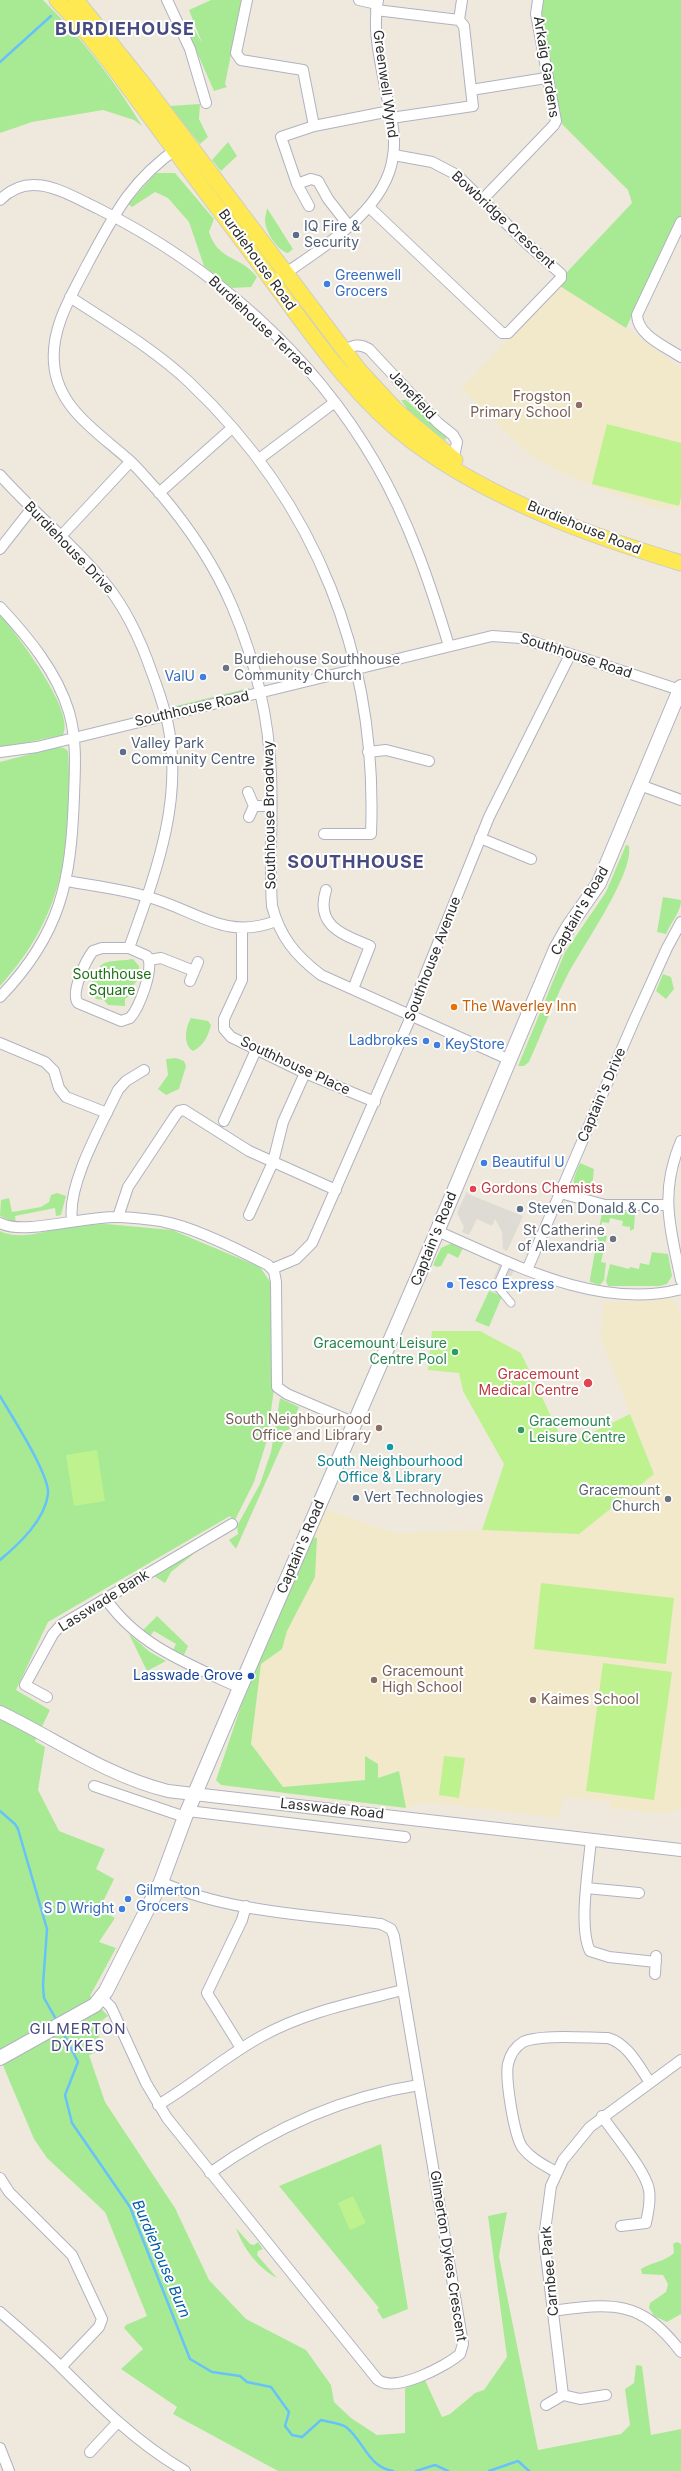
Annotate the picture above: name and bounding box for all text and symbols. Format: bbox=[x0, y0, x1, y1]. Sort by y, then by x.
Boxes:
street label: Arkaig Gardens bbox=[530, 15, 562, 119]
district label: BURDIEHOUSE bbox=[55, 19, 195, 41]
street label: Greenwell Wynd bbox=[369, 29, 401, 139]
street label: Bowbridge Crescent bbox=[448, 168, 558, 272]
street label: Burdiehouse Road bbox=[215, 206, 299, 314]
place label: IQ Fire & Security bbox=[304, 219, 360, 252]
marker: IQ Fire & Security bbox=[291, 230, 301, 240]
place label: Greenwell Grocers bbox=[335, 268, 401, 300]
street label: Burdiehouse Terrace bbox=[205, 273, 317, 379]
marker: Greenwell Grocers bbox=[322, 279, 332, 289]
street label: Janefield bbox=[385, 367, 439, 423]
place label: Frogston Primary School bbox=[470, 389, 571, 422]
marker: Frogston Primary School bbox=[574, 400, 584, 410]
street label: Burdiehouse Drive bbox=[21, 498, 117, 598]
street label: Burdiehouse Road bbox=[525, 498, 643, 558]
street label: Southhouse Road bbox=[518, 630, 634, 682]
place label: Burdiehouse Southhouse Community Church bbox=[234, 652, 400, 684]
marker: Burdiehouse Southhouse Community Church bbox=[221, 663, 231, 673]
place label: ValU bbox=[164, 669, 195, 685]
marker: ValU bbox=[198, 672, 208, 682]
street label: Southhouse Road bbox=[133, 688, 251, 730]
place label: Valley Park Community Centre bbox=[131, 736, 255, 768]
street label: Southhouse Broadway bbox=[260, 740, 280, 890]
marker: Valley Park Community Centre bbox=[118, 747, 128, 757]
district label: SOUTHHOUSE bbox=[287, 852, 425, 874]
street label: Captain's Road bbox=[548, 863, 612, 959]
street label: Southhouse Avenue bbox=[401, 894, 465, 1024]
park label: Southhouse Square bbox=[72, 967, 152, 1000]
place label: The Waverley Inn bbox=[462, 999, 577, 1015]
marker: The Waverley Inn bbox=[449, 1002, 459, 1012]
street label: Southhouse Place bbox=[237, 1033, 353, 1099]
place label: Ladbrokes bbox=[349, 1033, 418, 1049]
marker: Ladbrokes bbox=[421, 1036, 431, 1046]
place label: KeyStore bbox=[445, 1037, 505, 1053]
marker: KeyStore bbox=[432, 1040, 442, 1050]
street label: Captain's Drive bbox=[575, 1045, 629, 1145]
place label: Beautiful U bbox=[492, 1155, 565, 1171]
marker: Beautiful U bbox=[479, 1158, 489, 1168]
place label: Gordons Chemists bbox=[481, 1181, 603, 1197]
marker: Gordons Chemists bbox=[468, 1184, 478, 1194]
street label: Captain's Road bbox=[407, 1189, 461, 1289]
place label: Steven Donald & Co bbox=[528, 1201, 659, 1217]
marker: Steven Donald & Co bbox=[515, 1204, 525, 1214]
place label: St Catherine of Alexandria bbox=[518, 1223, 605, 1256]
marker: St Catherine of Alexandria bbox=[608, 1234, 618, 1244]
place label: Tesco Express bbox=[458, 1277, 554, 1293]
marker: Tesco Express bbox=[445, 1280, 455, 1290]
place label: Gracemount Leisure Centre Pool bbox=[313, 1336, 447, 1368]
marker: Gracemount Leisure Centre Pool bbox=[450, 1347, 460, 1357]
place label: Gracemount Medical Centre bbox=[478, 1367, 579, 1400]
marker: Gracemount Medical Centre bbox=[582, 1377, 594, 1389]
place label: South Neighbourhood Office and Library bbox=[225, 1412, 371, 1444]
place label: Gracemount Leisure Centre bbox=[529, 1414, 626, 1446]
marker: South Neighbourhood Office and Library bbox=[374, 1423, 384, 1433]
marker: Gracemount Leisure Centre bbox=[516, 1425, 526, 1435]
marker: South Neighbourhood Office & Library bbox=[385, 1442, 395, 1452]
place label: South Neighbourhood Office & Library bbox=[317, 1454, 463, 1486]
place label: Gracemount Church bbox=[578, 1483, 660, 1516]
place label: Vert Technologies bbox=[364, 1490, 483, 1506]
marker: Vert Technologies bbox=[351, 1493, 361, 1503]
marker: Gracemount Church bbox=[663, 1494, 673, 1504]
street label: Captain's Road bbox=[274, 1498, 328, 1596]
street label: Lasswade Bank bbox=[56, 1566, 152, 1636]
place label: Gracemount High School bbox=[382, 1664, 464, 1696]
place label: Lasswade Grove bbox=[133, 1668, 243, 1684]
marker: Lasswade Grove bbox=[246, 1671, 256, 1681]
marker: Gracemount High School bbox=[369, 1675, 379, 1685]
place label: Kaimes School bbox=[541, 1692, 639, 1708]
marker: Kaimes School bbox=[528, 1695, 538, 1705]
street label: Lasswade Road bbox=[279, 1795, 385, 1823]
place label: Gilmerton Grocers bbox=[136, 1883, 200, 1916]
marker: Gilmerton Grocers bbox=[123, 1894, 133, 1904]
place label: S D Wright bbox=[43, 1901, 114, 1917]
marker: S D Wright bbox=[117, 1904, 127, 1914]
district label: GILMERTON DYKES bbox=[30, 2020, 126, 2055]
street label: Gilmerton Dykes Crescent bbox=[426, 2169, 470, 2343]
water label: Burdiehouse Burn bbox=[128, 2197, 194, 2321]
street label: Carnbee Park bbox=[538, 2225, 562, 2317]

